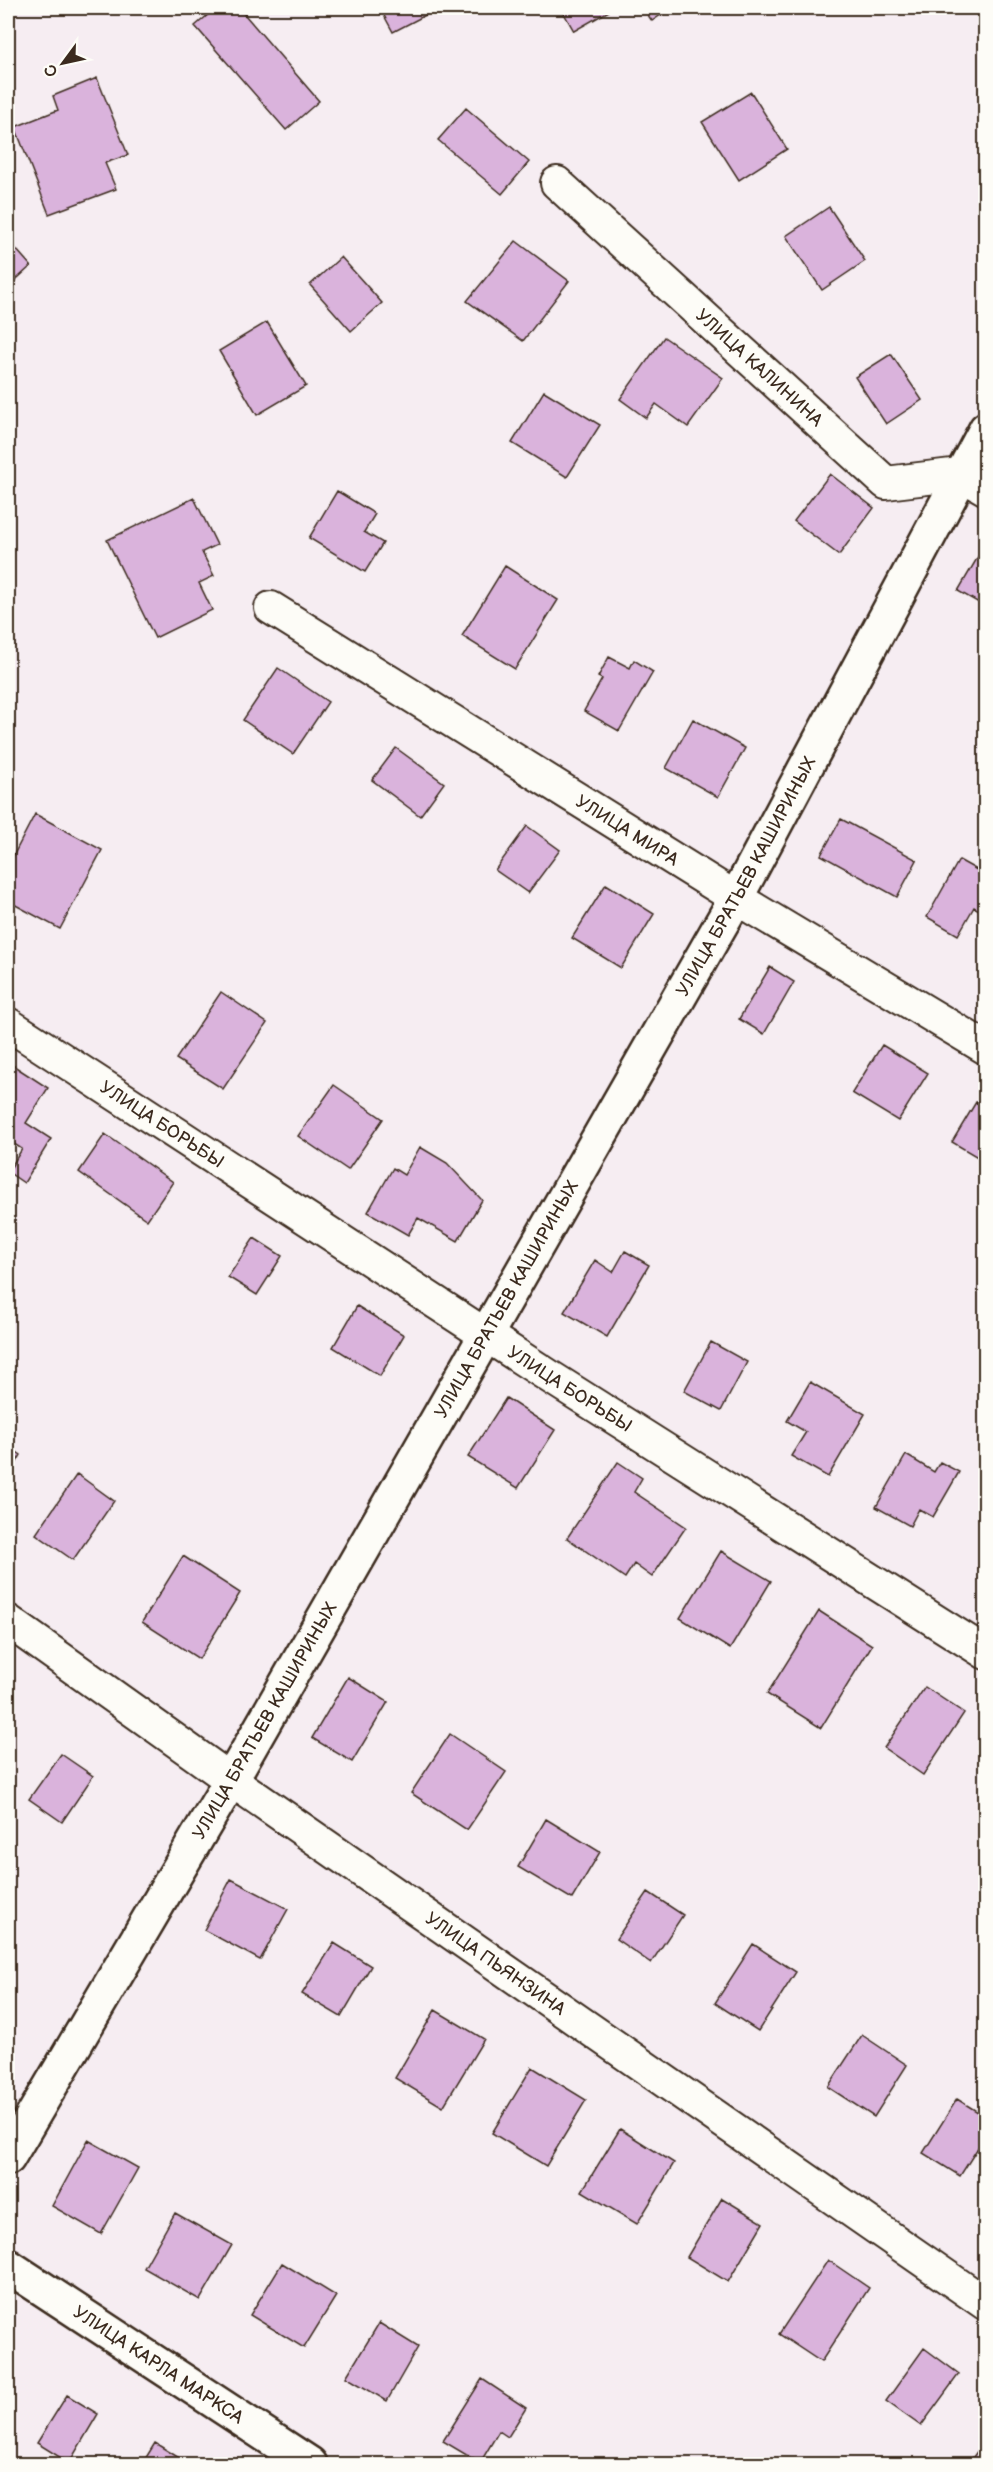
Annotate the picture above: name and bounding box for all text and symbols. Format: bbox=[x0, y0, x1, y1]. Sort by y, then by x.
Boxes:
north arrow bbox=[33, 33, 93, 93]
text: С bbox=[41, 61, 63, 80]
street label: УЛИЦА КАЛИНИНА bbox=[692, 304, 827, 431]
street label: УЛИЦА БРАТЬЕВ КАШИРИНЫХ bbox=[672, 753, 820, 1000]
street label: УЛИЦА МИРА bbox=[572, 790, 683, 870]
street label: УЛИЦА БОРЬБЫ bbox=[96, 1076, 228, 1172]
street label: УЛИЦА БРАТЬЕВ КАШИРИНЫХ bbox=[430, 1177, 583, 1421]
street label: УЛИЦА БОРЬБЫ bbox=[504, 1341, 636, 1437]
street label: УЛИЦА БРАТЬЕВ КАШИРИНЫХ bbox=[188, 1598, 341, 1843]
street label: УЛИЦА ПЬЯНЗИНА bbox=[422, 1908, 570, 2020]
street label: УЛИЦА КАРЛА МАРКСА bbox=[70, 2301, 248, 2428]

